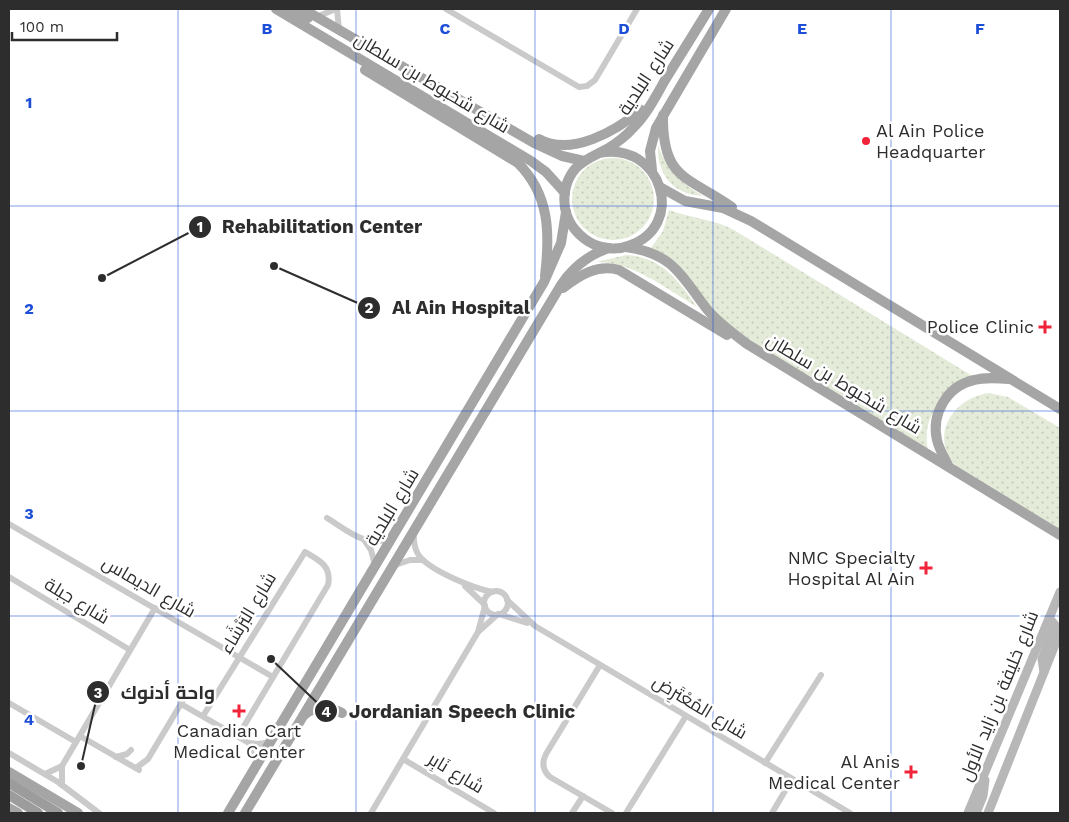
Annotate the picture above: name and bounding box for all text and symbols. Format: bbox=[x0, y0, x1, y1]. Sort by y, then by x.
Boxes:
scale bar bbox=[12, 10, 118, 42]
text: 100 m bbox=[20, 18, 64, 36]
text: B bbox=[262, 19, 273, 38]
text: C bbox=[440, 19, 451, 38]
text: D bbox=[618, 19, 630, 38]
text: E bbox=[797, 19, 807, 38]
text: F bbox=[975, 19, 985, 38]
street label: شارع شخبوط بن سلطان bbox=[350, 28, 514, 139]
street label: شارع البلدية bbox=[613, 35, 680, 120]
text: 1 bbox=[26, 93, 32, 112]
place label: Al Ain Police Headquarter bbox=[876, 120, 986, 162]
marker: Al Ain Police Headquarter bbox=[860, 135, 872, 147]
callout: Rehabilitation Center bbox=[187, 210, 433, 244]
text: Rehabilitation Center bbox=[222, 215, 423, 238]
text: 1 bbox=[197, 218, 203, 236]
callout: Al Ain Hospital bbox=[357, 291, 541, 325]
text: Al Ain Hospital bbox=[392, 296, 531, 319]
text: 2 bbox=[24, 299, 34, 318]
text: 2 bbox=[365, 299, 374, 317]
place label: Police Clinic bbox=[927, 316, 1034, 337]
marker: Police Clinic bbox=[1038, 320, 1052, 334]
street label: شارع شخبوط بن سلطان bbox=[762, 329, 926, 440]
street label: شارع البلدية bbox=[360, 464, 425, 550]
text: 3 bbox=[24, 504, 34, 523]
place label: NMC Specialty Hospital Al Ain bbox=[788, 547, 916, 589]
street label: شارع الديماس bbox=[98, 551, 200, 624]
marker: NMC Specialty Hospital Al Ain bbox=[919, 561, 933, 575]
street label: شارع البَرْشَاء bbox=[215, 568, 282, 658]
street label: شارع جبلة bbox=[40, 573, 114, 630]
street label: شارع خليفة بن زايد الأول bbox=[955, 608, 1044, 785]
street label: شارع المُعْتَرِض bbox=[648, 670, 751, 745]
callout: واحة أدنوك bbox=[86, 675, 225, 709]
text: واحة أدنوك bbox=[121, 679, 215, 704]
text: 3 bbox=[94, 684, 103, 702]
callout: Jordanian Speech Clinic bbox=[314, 694, 585, 728]
text: Jordanian Speech Clinic bbox=[349, 700, 575, 723]
text: 4 bbox=[321, 703, 331, 721]
marker: Canadian Cart Medical Center bbox=[232, 704, 246, 718]
text: 4 bbox=[24, 710, 34, 729]
place label: Canadian Cart Medical Center bbox=[173, 720, 305, 762]
street label: شارع نَابِر bbox=[423, 747, 488, 799]
place label: Al Anis Medical Center bbox=[768, 751, 900, 793]
marker: Al Anis Medical Center bbox=[904, 765, 918, 779]

